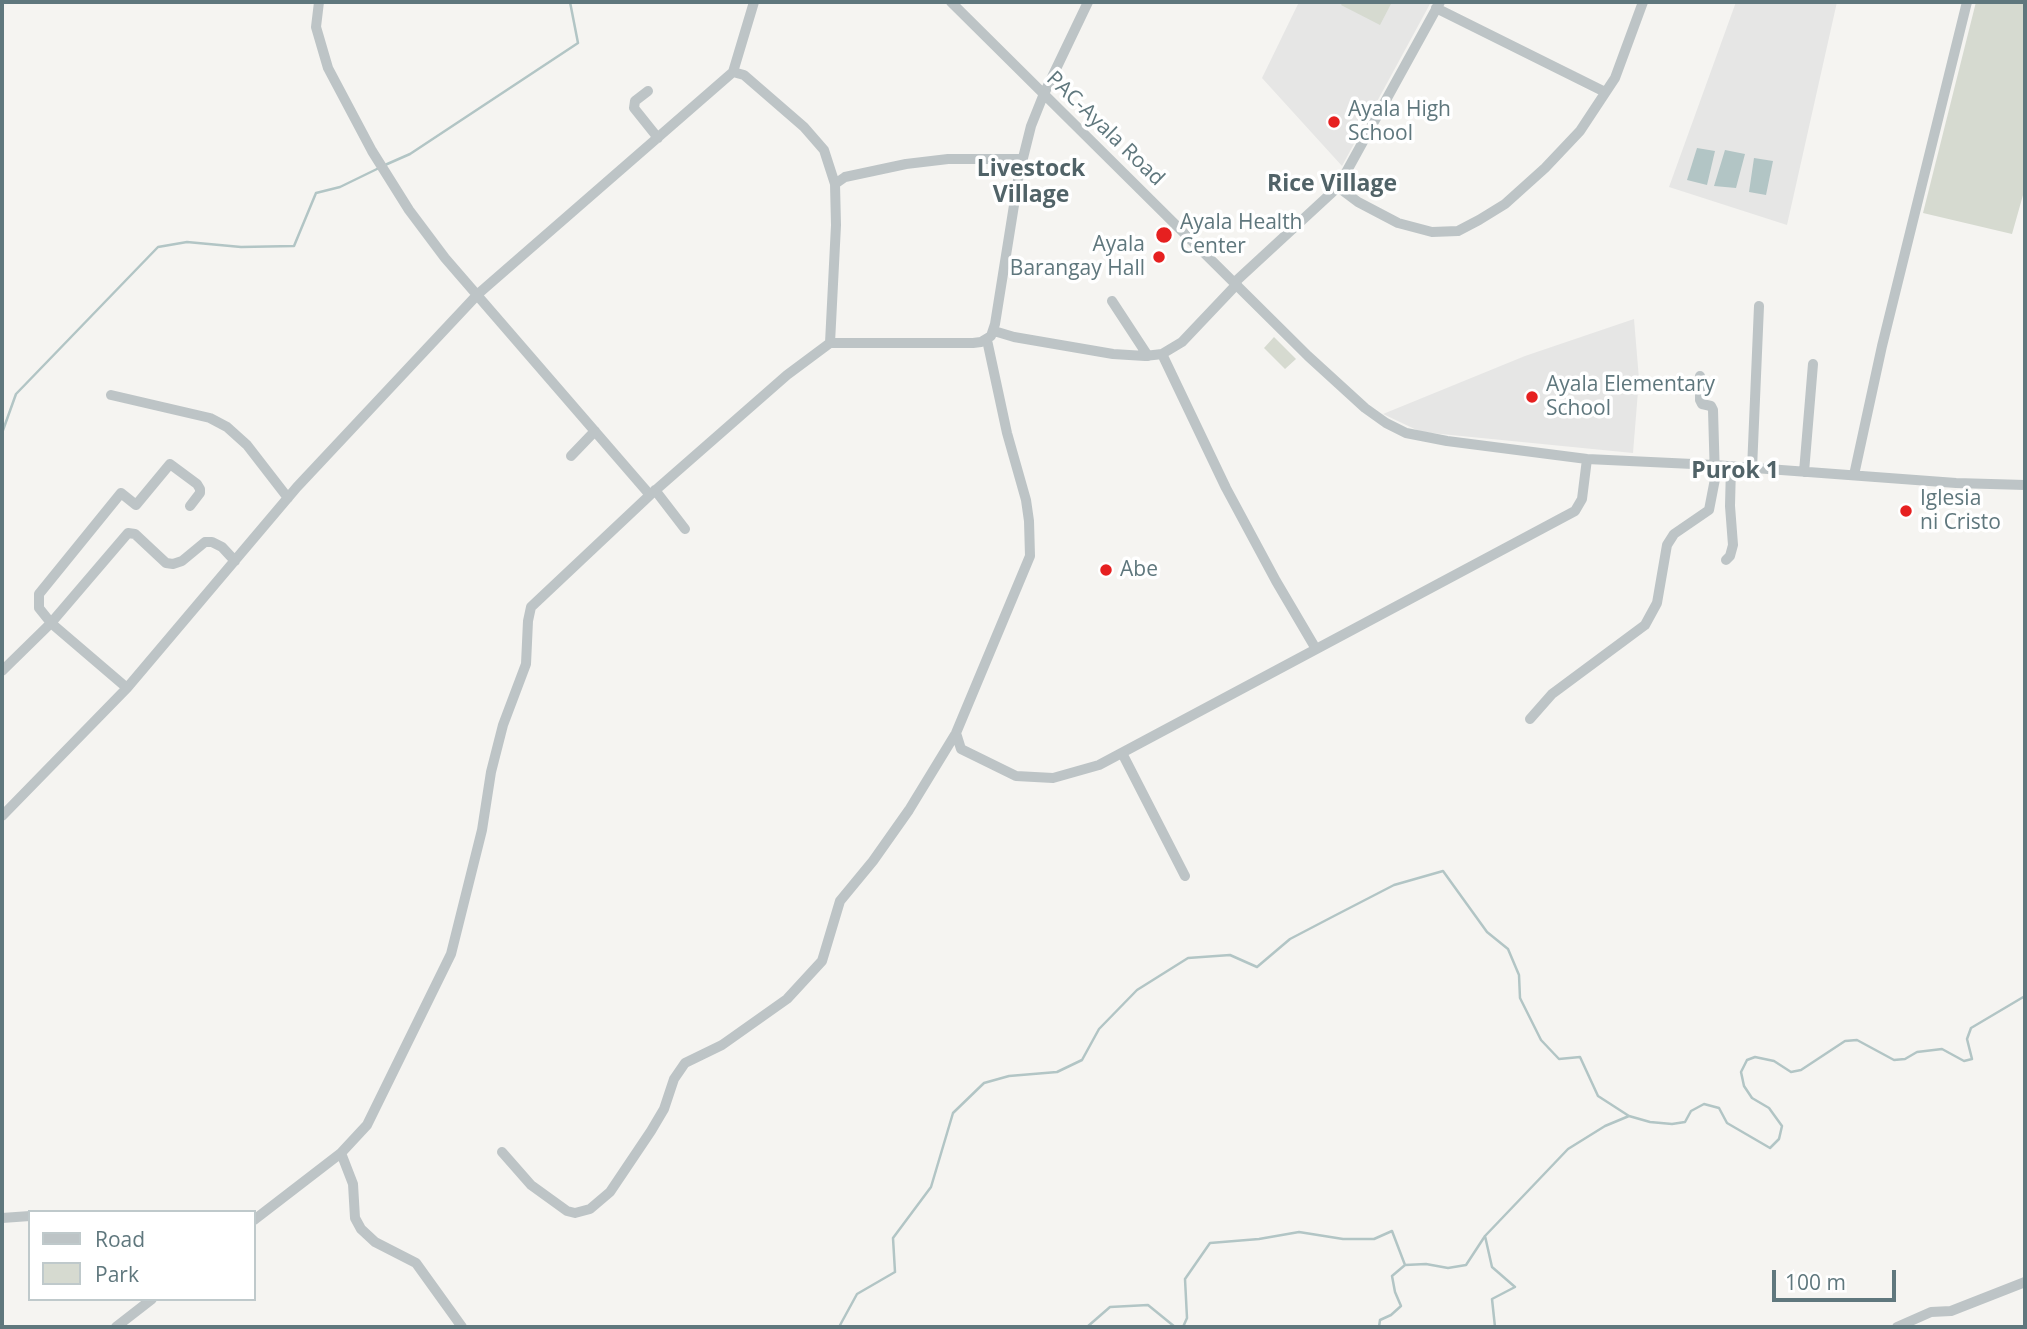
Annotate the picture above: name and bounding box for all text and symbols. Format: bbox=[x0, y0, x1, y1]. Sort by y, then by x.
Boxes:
street label: PAC-Ayala Road bbox=[1041, 66, 1169, 192]
place label: Ayala High School bbox=[1348, 97, 1451, 147]
marker: Ayala High School bbox=[1326, 114, 1342, 130]
district label: Livestock Village bbox=[977, 155, 1085, 209]
district label: Rice Village bbox=[1267, 170, 1397, 198]
place label: Ayala Health Center bbox=[1180, 210, 1303, 260]
marker: Ayala Health Center bbox=[1154, 225, 1174, 245]
place label: Ayala Barangay Hall bbox=[1010, 232, 1145, 282]
marker: Ayala Barangay Hall bbox=[1151, 249, 1167, 265]
place label: Ayala Elementary School bbox=[1546, 372, 1715, 422]
marker: Ayala Elementary School bbox=[1524, 389, 1540, 405]
district label: Purok 1 bbox=[1691, 457, 1779, 485]
place label: Iglesia ni Cristo bbox=[1920, 486, 2001, 536]
marker: Iglesia ni Cristo bbox=[1898, 503, 1914, 519]
place label: Abe bbox=[1120, 557, 1158, 583]
marker: Abe bbox=[1098, 562, 1114, 578]
legend bbox=[28, 1210, 256, 1301]
text: Road bbox=[95, 1225, 145, 1253]
scale bar bbox=[1775, 1256, 1899, 1300]
text: Park bbox=[95, 1260, 139, 1288]
text: 100 m bbox=[1785, 1268, 1846, 1296]

